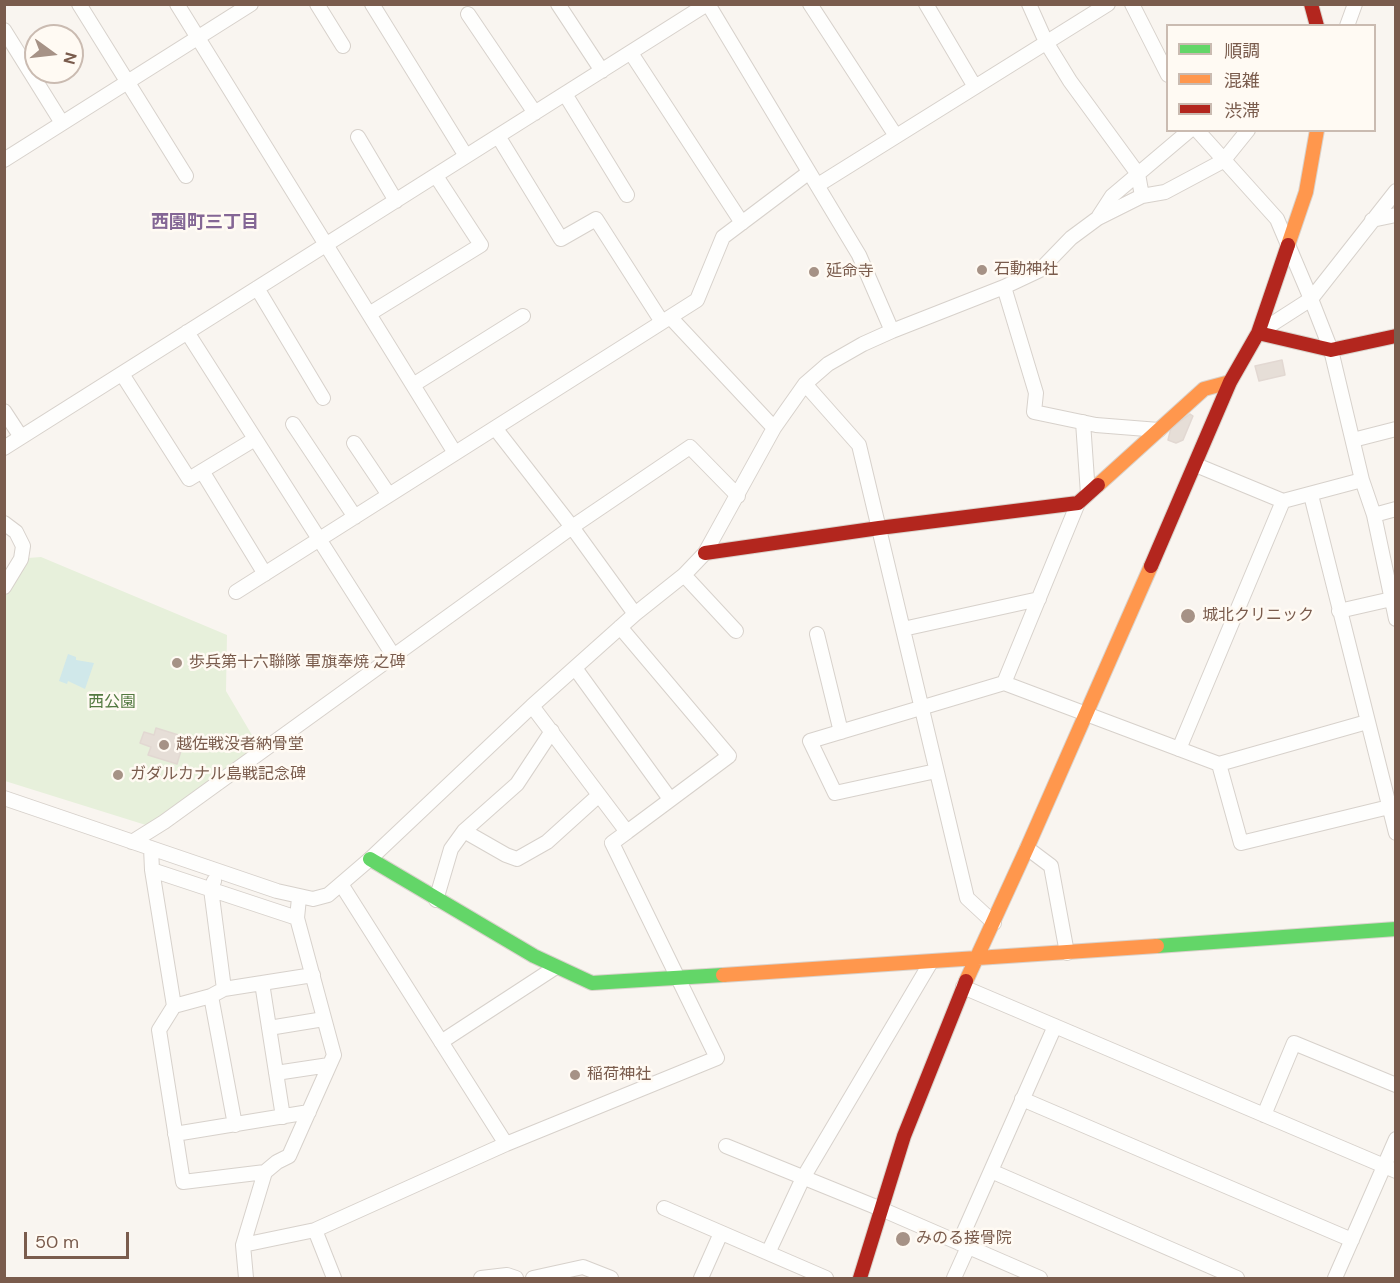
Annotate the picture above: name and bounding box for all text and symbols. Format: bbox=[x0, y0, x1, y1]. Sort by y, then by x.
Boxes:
north arrow bbox=[24, 24, 84, 84]
legend bbox=[1166, 24, 1376, 132]
text: 順調 bbox=[1224, 39, 1260, 63]
text: N bbox=[58, 50, 82, 67]
text: 混雑 bbox=[1224, 69, 1260, 93]
text: 渋滞 bbox=[1224, 99, 1260, 123]
district label: 西園町三丁目 bbox=[151, 212, 259, 234]
place label: 石動神社 bbox=[994, 260, 1058, 280]
place label: 延命寺 bbox=[826, 262, 874, 282]
marker: 石動神社 bbox=[975, 263, 989, 277]
marker: 延命寺 bbox=[807, 265, 821, 279]
place label: 城北クリニック bbox=[1202, 606, 1314, 626]
marker: 城北クリニック bbox=[1179, 607, 1197, 625]
place label: 歩兵第十六聯隊 軍旗奉焼 之碑 bbox=[189, 653, 406, 673]
marker: 歩兵第十六聯隊 軍旗奉焼 之碑 bbox=[170, 656, 184, 670]
park label: 西公園 bbox=[88, 693, 136, 713]
place label: 越佐戦没者納骨堂 bbox=[176, 735, 304, 755]
marker: 越佐戦没者納骨堂 bbox=[157, 738, 171, 752]
place label: ガダルカナル島戦記念碑 bbox=[130, 765, 306, 785]
marker: ガダルカナル島戦記念碑 bbox=[111, 768, 125, 782]
place label: 稲荷神社 bbox=[587, 1065, 651, 1085]
marker: 稲荷神社 bbox=[568, 1068, 582, 1082]
scale bar bbox=[27, 1220, 132, 1258]
place label: みのる接骨院 bbox=[916, 1229, 1012, 1249]
text: 50 m bbox=[35, 1230, 79, 1254]
marker: みのる接骨院 bbox=[894, 1230, 912, 1248]

